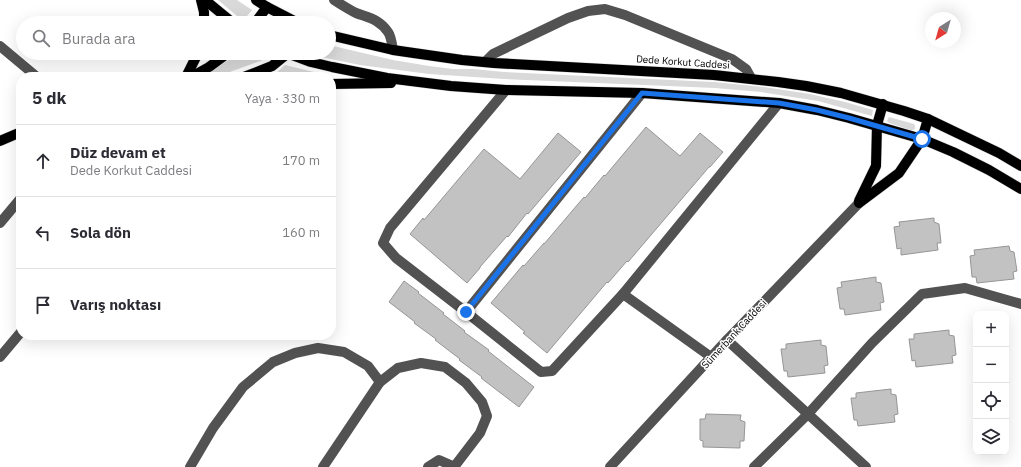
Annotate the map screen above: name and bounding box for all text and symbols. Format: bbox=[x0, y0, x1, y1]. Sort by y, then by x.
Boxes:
north arrow bbox=[925, 12, 961, 48]
search box bbox=[16, 16, 336, 60]
icon: search bbox=[30, 27, 52, 49]
text: Burada ara bbox=[62, 29, 136, 48]
street label: Dede Korkut Caddesi bbox=[636, 52, 730, 72]
text: 5 dk bbox=[32, 87, 66, 109]
text: Yaya · 330 m bbox=[245, 90, 320, 107]
route start bbox=[913, 130, 931, 148]
text: Düz devam et bbox=[70, 143, 166, 162]
icon: ahead bbox=[32, 150, 54, 172]
text: 170 m bbox=[282, 152, 320, 169]
text: Dede Korkut Caddesi bbox=[70, 162, 192, 179]
icon: left bbox=[32, 222, 54, 244]
text: Sola dön bbox=[70, 223, 131, 242]
text: 160 m bbox=[282, 224, 320, 241]
icon: arrive bbox=[32, 294, 54, 316]
text: Varış noktası bbox=[70, 295, 161, 314]
street label: Sümerbank Caddesi bbox=[699, 297, 769, 371]
route end bbox=[457, 303, 475, 321]
map controls bbox=[973, 311, 1009, 455]
button: + bbox=[973, 311, 1009, 347]
button: − bbox=[973, 347, 1009, 383]
button: locate bbox=[973, 383, 1009, 419]
button: layers bbox=[973, 419, 1009, 455]

